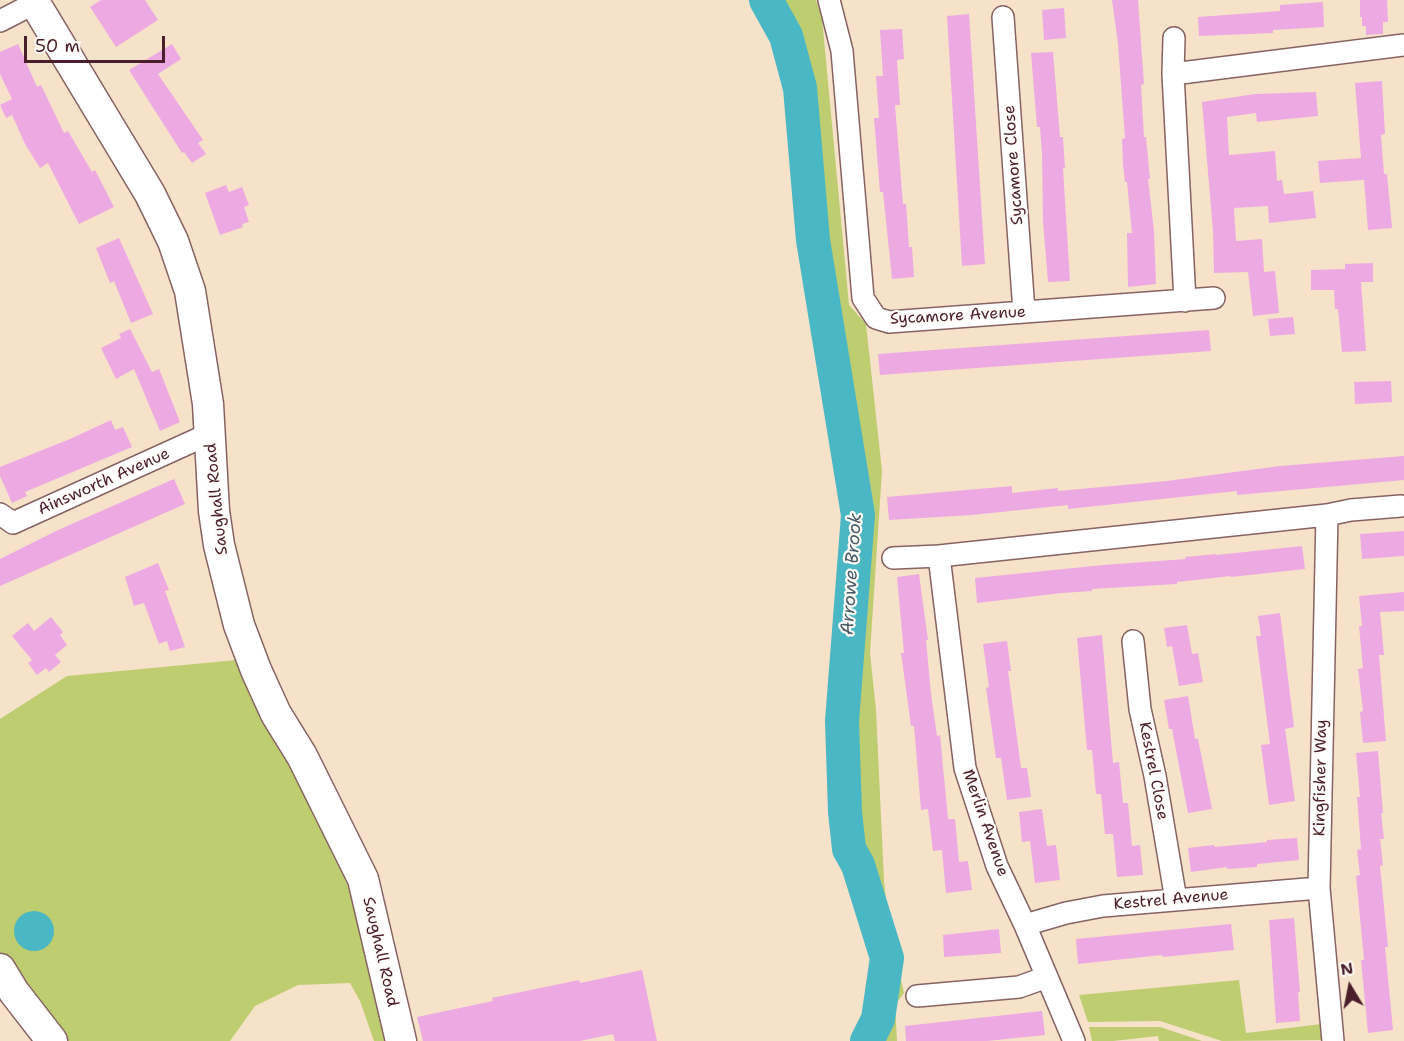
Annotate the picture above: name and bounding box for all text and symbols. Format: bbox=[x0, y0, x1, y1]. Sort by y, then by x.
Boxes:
scale bar bbox=[27, 24, 168, 62]
text: 50 m bbox=[35, 34, 80, 58]
street label: Sycamore Close bbox=[1000, 104, 1028, 226]
street label: Sycamore Avenue bbox=[890, 303, 1026, 329]
street label: Saughall Road bbox=[202, 442, 232, 556]
street label: Ainsworth Avenue bbox=[35, 444, 173, 520]
water label: Arrowe Brook bbox=[837, 512, 867, 636]
street label: Kingfisher Way bbox=[1310, 719, 1332, 837]
street label: Kestrel Close bbox=[1134, 720, 1172, 822]
street label: Merlin Avenue bbox=[958, 767, 1012, 879]
street label: Kestrel Avenue bbox=[1113, 885, 1229, 915]
street label: Saughall Road bbox=[358, 895, 402, 1009]
north arrow bbox=[1320, 957, 1380, 1017]
text: N bbox=[1339, 957, 1355, 980]

